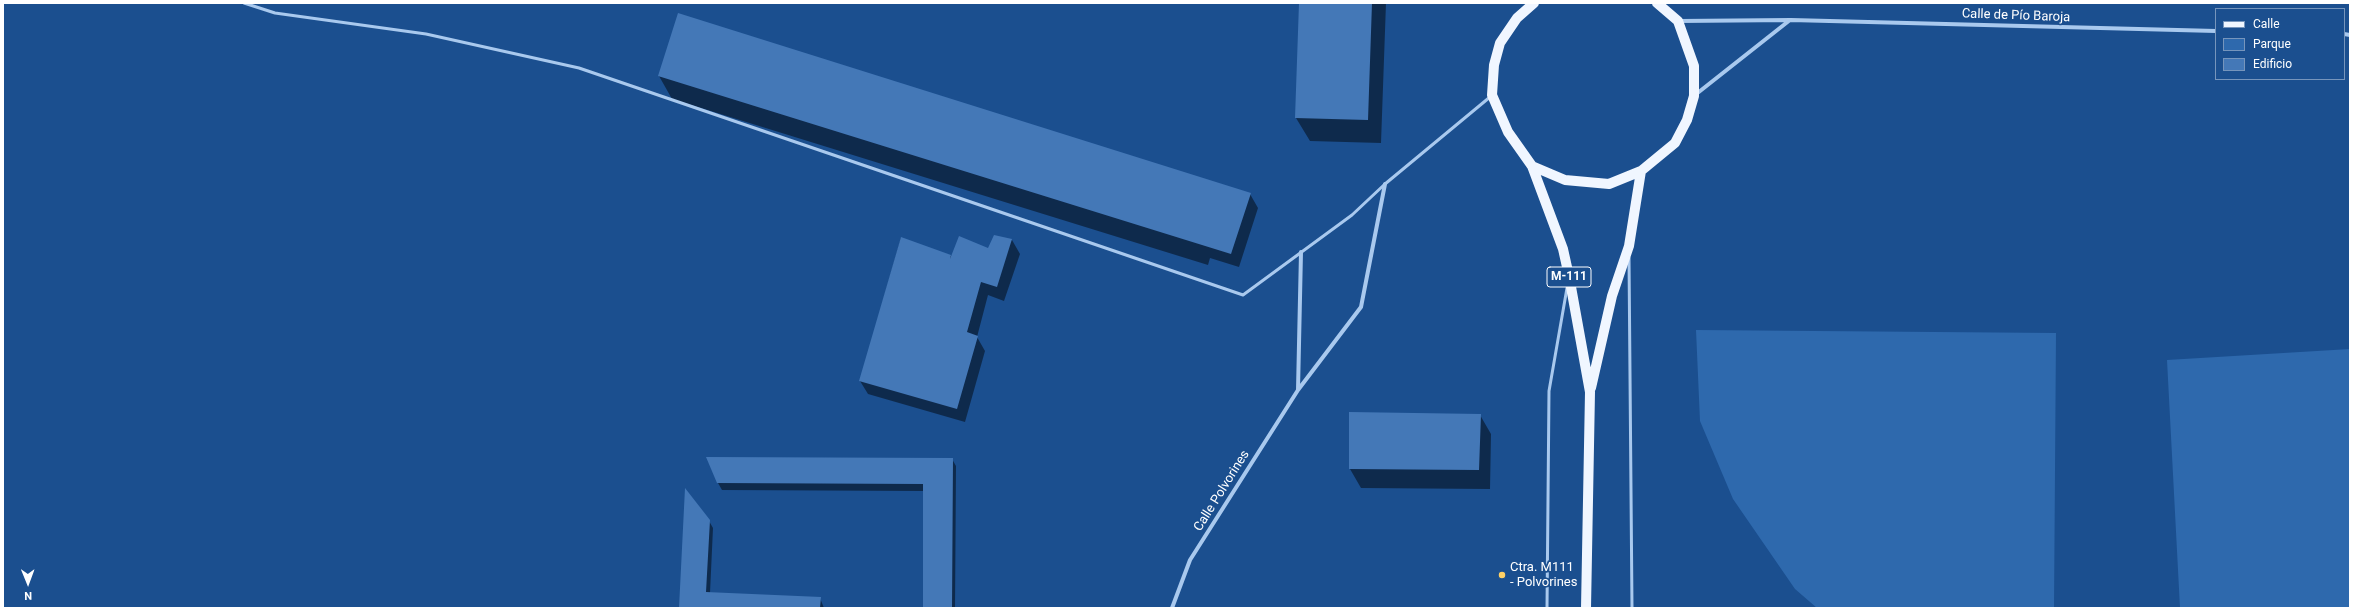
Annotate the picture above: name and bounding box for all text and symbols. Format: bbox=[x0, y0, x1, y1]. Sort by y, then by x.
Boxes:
street label: Calle de Pío Baroja bbox=[1961, 6, 2071, 26]
legend bbox=[2215, 8, 2345, 80]
text: Calle bbox=[2253, 17, 2280, 31]
text: Parque bbox=[2253, 37, 2291, 51]
text: Edificio bbox=[2253, 57, 2292, 71]
road number: M-111 bbox=[1547, 267, 1591, 287]
street label: Calle Polvorines bbox=[1191, 448, 1253, 534]
place label: Ctra. M111 - Polvorines bbox=[1510, 560, 1577, 591]
north arrow bbox=[8, 563, 48, 603]
marker: Ctra. M111 - Polvorines bbox=[1497, 570, 1507, 580]
text: N bbox=[24, 589, 32, 602]

